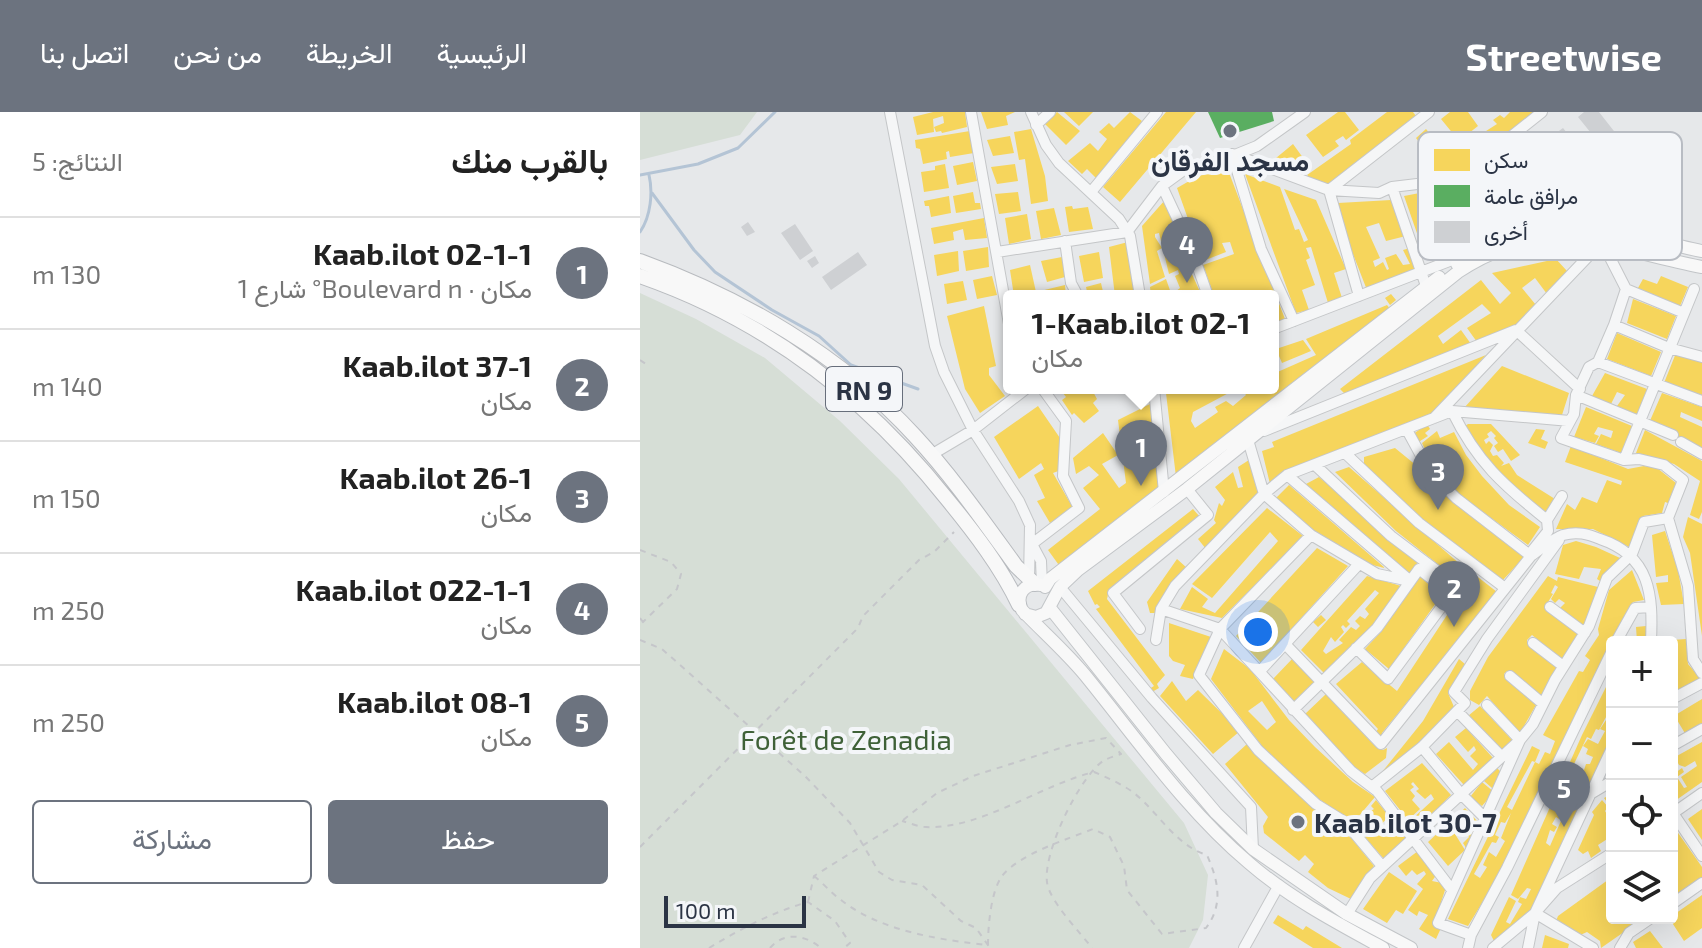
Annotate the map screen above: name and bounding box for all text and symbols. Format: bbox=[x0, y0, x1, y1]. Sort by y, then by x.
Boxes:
text: Streetwise bbox=[1466, 33, 1662, 79]
text: اتصل بنا bbox=[40, 35, 129, 69]
text: من نحن bbox=[173, 35, 262, 69]
text: الخريطة bbox=[306, 35, 392, 69]
text: الرئيسية bbox=[436, 35, 527, 69]
marker: مسجد الفرقان bbox=[1221, 122, 1239, 140]
legend bbox=[1418, 132, 1682, 260]
text: بالقرب منك bbox=[451, 139, 608, 180]
place label: مسجد الفرقان bbox=[1151, 143, 1309, 179]
text: النتائج: 5 bbox=[32, 145, 123, 176]
text: سكن bbox=[1484, 146, 1528, 174]
text: مرافق عامة bbox=[1484, 182, 1578, 210]
pin: 4 bbox=[1161, 217, 1213, 283]
text: أخرى bbox=[1484, 218, 1528, 246]
text: 1-Kaab.ilot 02-1 bbox=[313, 235, 532, 271]
text: 130 m bbox=[32, 258, 101, 289]
text: 1 bbox=[576, 258, 588, 289]
text: مكان · Boulevard n° شارع 1 bbox=[238, 272, 532, 303]
popup bbox=[1003, 290, 1279, 394]
text: 1-Kaab.ilot 02-1 bbox=[1031, 304, 1251, 340]
text: مكان bbox=[1031, 341, 1083, 372]
text: Kaab.ilot 37-1 bbox=[342, 347, 532, 383]
road number: RN 9 bbox=[826, 367, 902, 411]
text: 140 m bbox=[32, 370, 103, 401]
text: 2 bbox=[574, 370, 590, 401]
text: مكان bbox=[480, 384, 532, 415]
pin: 1 bbox=[1115, 420, 1167, 486]
pin: 3 bbox=[1412, 444, 1464, 510]
text: Kaab.ilot 26-1 bbox=[340, 459, 532, 495]
text: 150 m bbox=[32, 482, 101, 513]
text: 3 bbox=[575, 482, 589, 513]
text: مكان bbox=[480, 496, 532, 527]
pin: 2 bbox=[1428, 561, 1480, 627]
text: 1-Kaab.ilot 022-1 bbox=[296, 571, 532, 607]
text: 250 m bbox=[32, 594, 105, 625]
text: 4 bbox=[574, 594, 590, 625]
text: مكان bbox=[480, 608, 532, 639]
your location bbox=[1238, 612, 1278, 652]
map controls bbox=[1606, 636, 1678, 924]
button: + bbox=[1606, 636, 1678, 708]
text: Kaab.ilot 08-1 bbox=[337, 683, 532, 719]
text: 250 m bbox=[32, 706, 105, 737]
text: 5 bbox=[575, 706, 589, 737]
button: − bbox=[1606, 708, 1678, 780]
text: مكان bbox=[480, 720, 532, 751]
park label: Forêt de Zenadia bbox=[740, 722, 952, 756]
pin: 5 bbox=[1538, 761, 1590, 827]
button: locate bbox=[1606, 780, 1678, 852]
button: مشاركة bbox=[32, 800, 312, 884]
button: حفظ bbox=[328, 800, 608, 884]
place label: Kaab.ilot 30-7 bbox=[1314, 805, 1497, 839]
marker: Kaab.ilot 30-7 bbox=[1289, 813, 1307, 831]
button: layers bbox=[1606, 852, 1678, 924]
scale bar bbox=[664, 892, 806, 928]
text: 100 m bbox=[676, 897, 735, 923]

